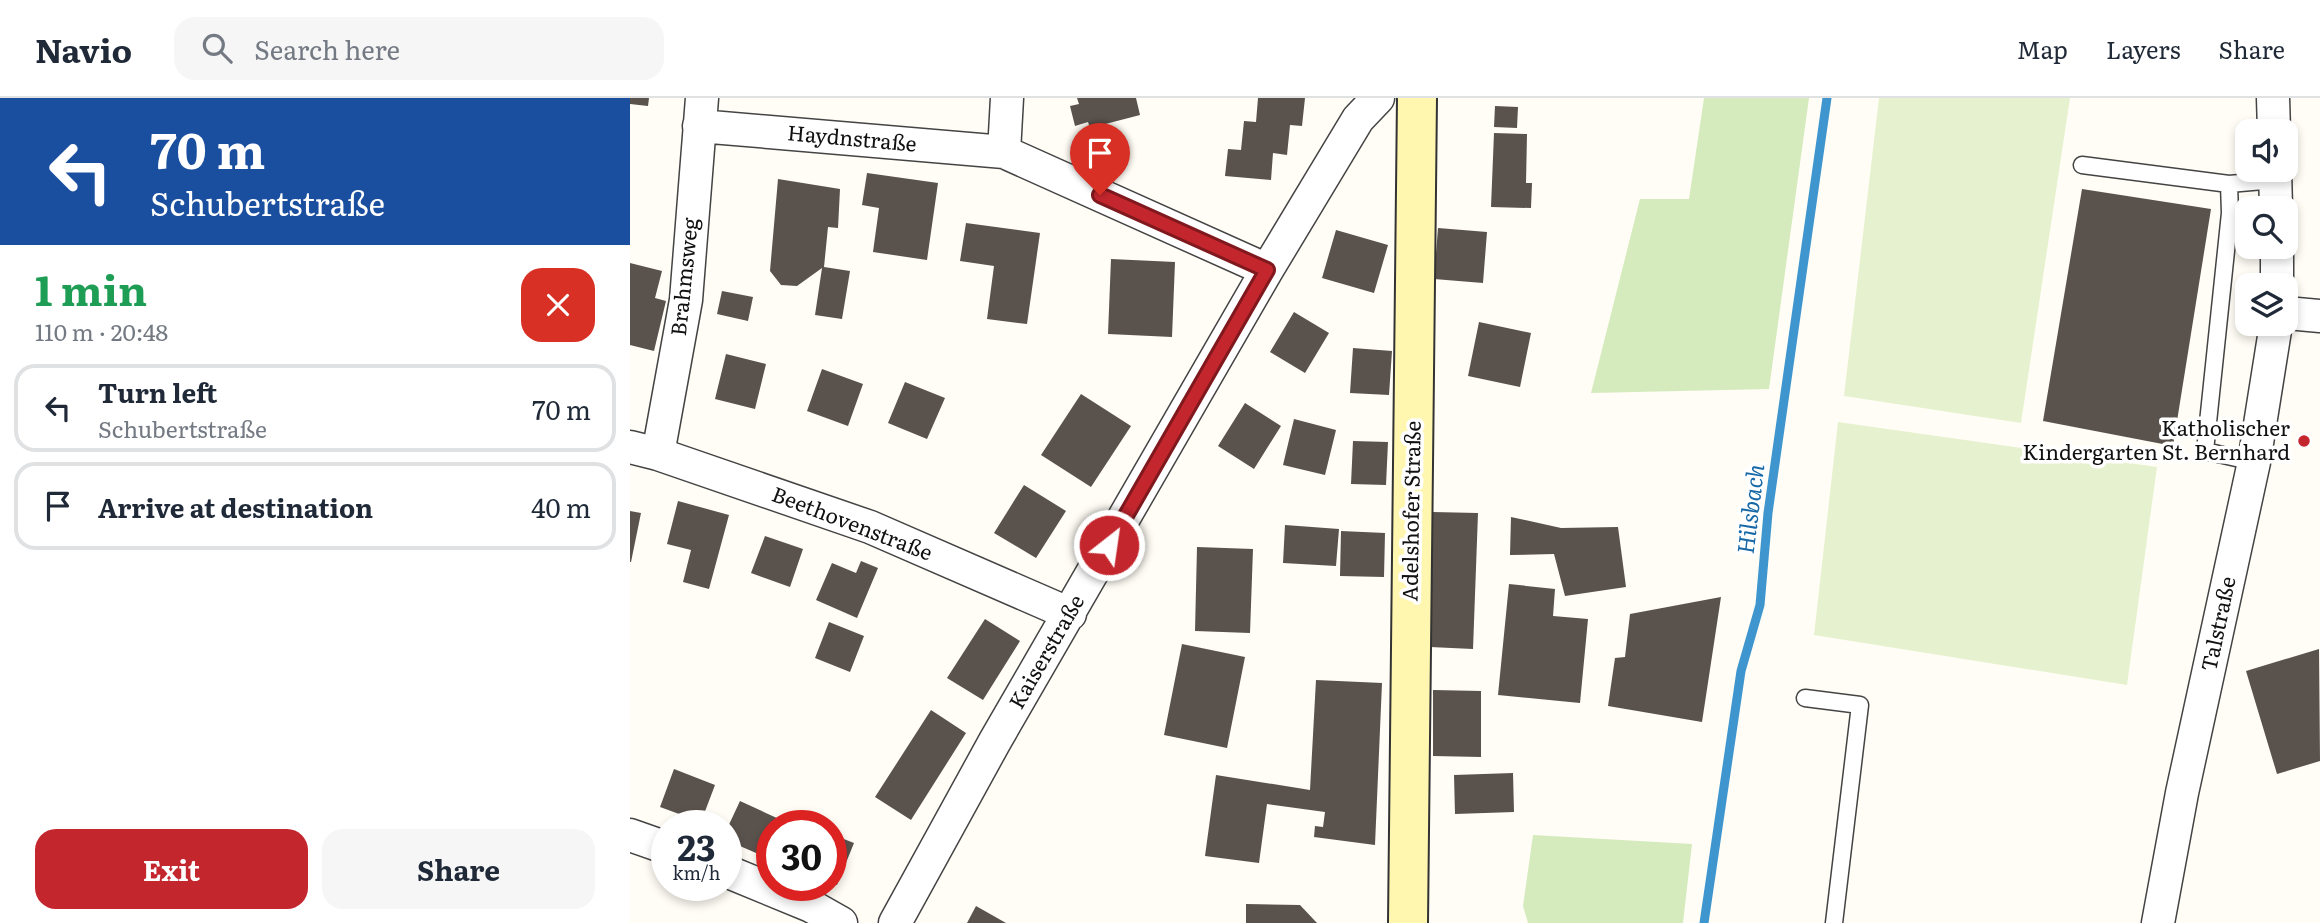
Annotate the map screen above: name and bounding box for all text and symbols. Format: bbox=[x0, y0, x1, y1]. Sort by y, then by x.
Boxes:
search box bbox=[174, 17, 664, 80]
text: Navio bbox=[35, 24, 132, 73]
icon: search bbox=[198, 29, 236, 67]
text: Search here bbox=[254, 29, 400, 68]
text: Map bbox=[2017, 31, 2068, 66]
text: Layers bbox=[2106, 31, 2180, 66]
text: Share bbox=[2218, 31, 2285, 66]
text: 70 m bbox=[150, 111, 265, 184]
street label: Haydnstraße bbox=[786, 115, 918, 158]
map controls bbox=[2235, 119, 2298, 336]
button: sound bbox=[2235, 119, 2298, 182]
pin bbox=[1070, 123, 1130, 195]
icon: left bbox=[35, 126, 126, 217]
icon: arrive bbox=[1081, 134, 1119, 172]
text: Schubertstraße bbox=[150, 178, 385, 226]
button: search bbox=[2235, 196, 2298, 259]
street label: Brahmsweg bbox=[661, 216, 704, 337]
text: 1 min bbox=[35, 257, 147, 319]
button: close bbox=[521, 268, 595, 342]
button: layers bbox=[2235, 273, 2298, 336]
text: 110 m · 20:48 bbox=[35, 314, 168, 348]
text: Turn left bbox=[98, 372, 217, 411]
icon: left bbox=[39, 389, 77, 427]
text: 70 m bbox=[532, 389, 591, 428]
text: Schubertstraße bbox=[98, 411, 267, 445]
place label: Katholischer Kindergarten St. Bernhard bbox=[2022, 411, 2290, 466]
street label: Adelshofer Straße bbox=[1392, 420, 1427, 602]
marker: Katholischer Kindergarten St. Bernhard bbox=[2296, 433, 2312, 449]
water label: Hilsbach bbox=[1727, 461, 1771, 556]
street label: Beethovenstraße bbox=[768, 477, 938, 567]
icon: arrive bbox=[39, 487, 77, 525]
text: Arrive at destination bbox=[98, 487, 373, 526]
text: 40 m bbox=[531, 487, 591, 526]
position arrow bbox=[1072, 508, 1146, 582]
street label: Talstraße bbox=[2191, 573, 2242, 674]
street label: Kaiserstraße bbox=[1000, 588, 1090, 714]
speed limit sign: 30 bbox=[756, 810, 847, 901]
text: 23 bbox=[677, 820, 716, 872]
button: Exit bbox=[35, 829, 308, 909]
button: Share bbox=[322, 829, 595, 909]
text: km/h bbox=[673, 859, 720, 886]

